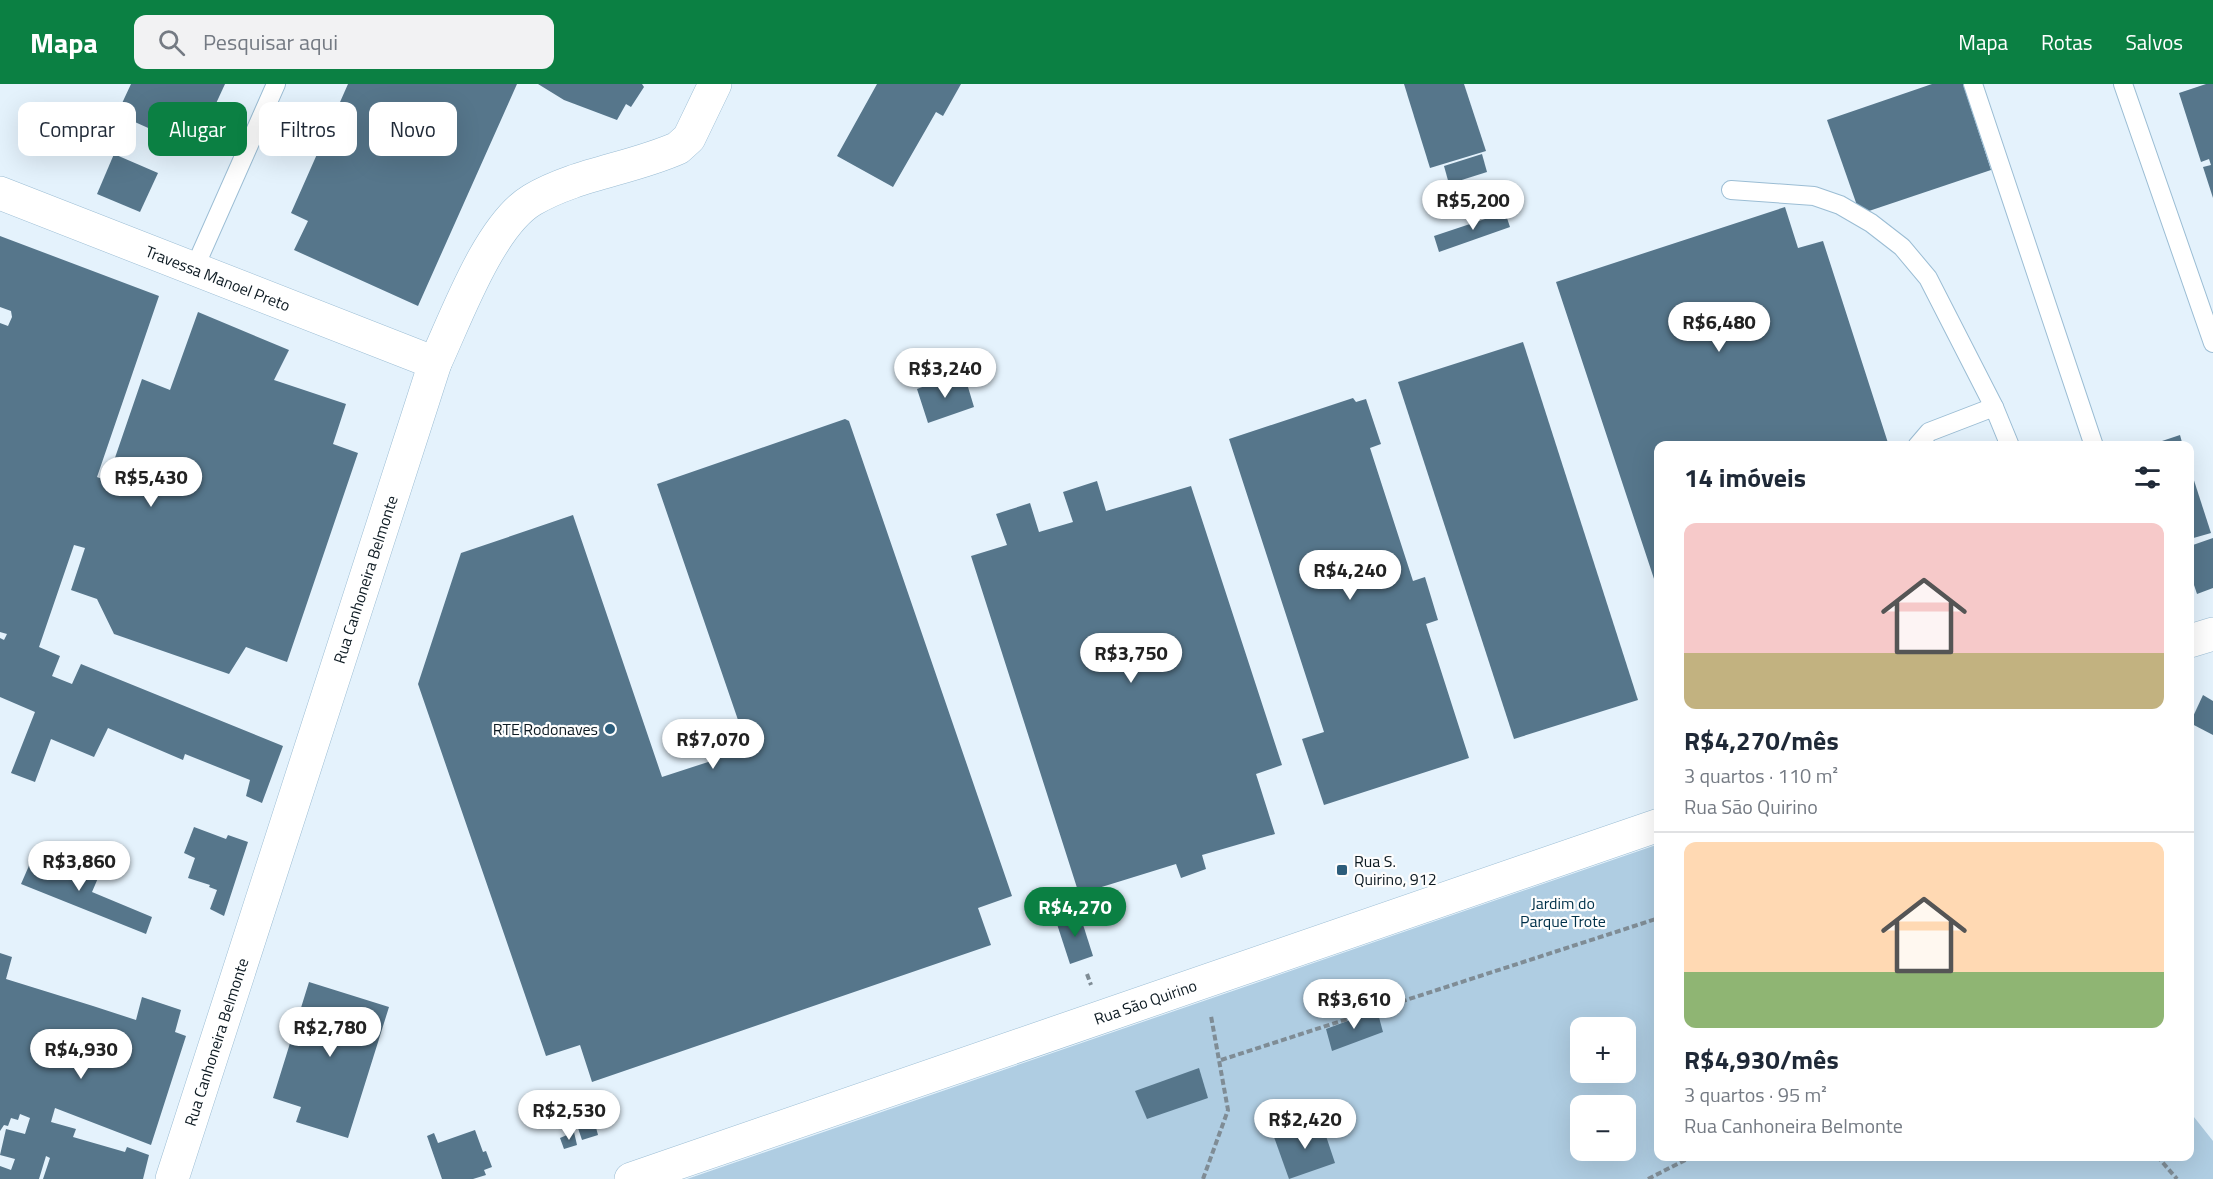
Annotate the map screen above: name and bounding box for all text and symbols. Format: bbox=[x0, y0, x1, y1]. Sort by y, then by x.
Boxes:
search box bbox=[134, 15, 554, 69]
text: Mapa bbox=[30, 21, 98, 64]
text: Pesquisar aqui bbox=[203, 25, 338, 59]
icon: search bbox=[155, 26, 188, 59]
text: Mapa bbox=[1958, 26, 2008, 58]
text: Rotas bbox=[2041, 26, 2092, 58]
text: Salvos bbox=[2125, 26, 2183, 58]
chip: Comprar bbox=[18, 102, 136, 156]
chip: Alugar bbox=[148, 102, 247, 156]
chip: Filtros bbox=[259, 102, 357, 156]
chip: Novo bbox=[369, 102, 457, 156]
pin: R$5,200 bbox=[1418, 180, 1528, 231]
text: R$5,200 bbox=[1436, 184, 1510, 215]
street label: Travessa Manoel Preto bbox=[142, 239, 294, 317]
pin: R$6,480 bbox=[1664, 302, 1774, 353]
text: R$6,480 bbox=[1682, 306, 1756, 337]
pin: R$3,240 bbox=[890, 348, 1000, 399]
text: R$3,240 bbox=[908, 352, 982, 383]
pin: R$5,430 bbox=[96, 457, 206, 508]
text: 14 imóveis bbox=[1684, 458, 1806, 497]
text: R$5,430 bbox=[114, 461, 188, 492]
icon: filters bbox=[2131, 461, 2164, 494]
street label: Rua Canhoneira Belmonte bbox=[327, 492, 404, 667]
pin: R$4,240 bbox=[1295, 550, 1405, 601]
text: R$4,240 bbox=[1313, 554, 1387, 585]
icon: home bbox=[1870, 562, 1978, 670]
pin: R$3,750 bbox=[1076, 633, 1186, 684]
text: R$3,750 bbox=[1094, 637, 1168, 668]
place label: RTE Rodonaves bbox=[493, 717, 598, 741]
pin: R$7,070 bbox=[658, 719, 768, 770]
text: R$4,270/mês bbox=[1684, 721, 1839, 760]
marker: RTE Rodonaves bbox=[603, 722, 617, 736]
text: R$7,070 bbox=[676, 723, 750, 754]
text: 3 quartos · 110 m² bbox=[1684, 760, 1838, 791]
text: Rua São Quirino bbox=[1684, 791, 1818, 822]
pin: R$3,860 bbox=[24, 841, 134, 892]
text: R$3,860 bbox=[42, 845, 116, 876]
place label: Rua S. Quirino, 912 bbox=[1354, 849, 1437, 891]
marker: Rua S. Quirino, 912 bbox=[1335, 863, 1349, 877]
icon: home bbox=[1870, 881, 1978, 989]
pin: R$4,270 bbox=[1020, 887, 1130, 938]
text: R$4,270 bbox=[1038, 891, 1112, 922]
park label: Jardim do Parque Trote bbox=[1520, 891, 1606, 933]
street label: Rua Canhoneira Belmonte bbox=[178, 955, 254, 1129]
street label: Rua São Quirino bbox=[1091, 973, 1200, 1031]
pin: R$3,610 bbox=[1299, 979, 1409, 1030]
text: R$3,610 bbox=[1317, 983, 1391, 1014]
pin: R$2,780 bbox=[275, 1007, 385, 1058]
text: R$2,780 bbox=[293, 1011, 367, 1042]
map controls bbox=[1570, 1017, 1636, 1161]
button: + bbox=[1570, 1017, 1636, 1083]
pin: R$4,930 bbox=[26, 1029, 136, 1080]
text: R$4,930 bbox=[44, 1033, 118, 1064]
text: R$4,930/mês bbox=[1684, 1040, 1839, 1079]
text: 3 quartos · 95 m² bbox=[1684, 1079, 1827, 1110]
pin: R$2,530 bbox=[514, 1090, 624, 1141]
text: R$2,530 bbox=[532, 1094, 606, 1125]
button: − bbox=[1570, 1095, 1636, 1161]
pin: R$2,420 bbox=[1250, 1099, 1360, 1150]
text: R$2,420 bbox=[1268, 1103, 1342, 1134]
text: Rua Canhoneira Belmonte bbox=[1684, 1110, 1903, 1141]

